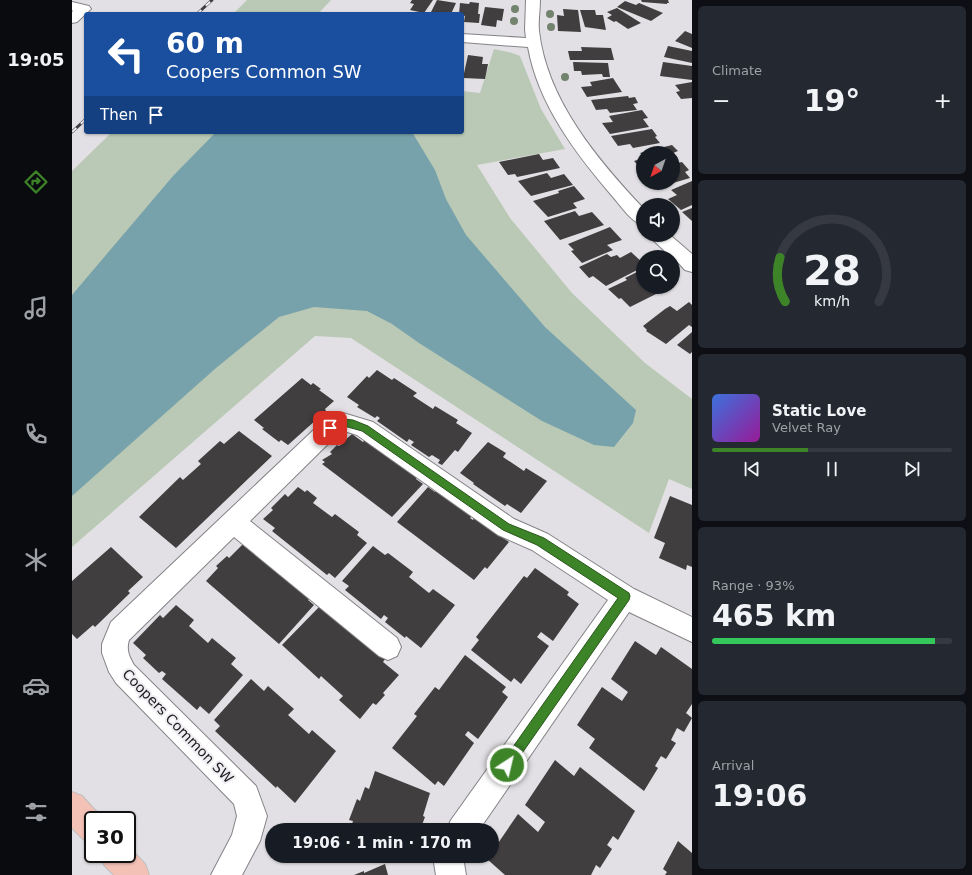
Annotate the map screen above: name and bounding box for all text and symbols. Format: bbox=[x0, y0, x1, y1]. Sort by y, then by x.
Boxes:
text: 60 m bbox=[166, 27, 244, 60]
icon: left bbox=[100, 28, 152, 80]
text: 19:05 bbox=[7, 49, 65, 70]
text: Coopers Common SW bbox=[166, 61, 362, 82]
text: Climate bbox=[712, 63, 762, 78]
text: 19° bbox=[804, 83, 860, 118]
text: − bbox=[712, 88, 730, 113]
text: + bbox=[934, 88, 952, 113]
icon: arrive bbox=[145, 104, 167, 126]
text: Then bbox=[100, 106, 137, 124]
north arrow bbox=[636, 146, 680, 190]
map controls bbox=[636, 146, 680, 294]
icon: directions bbox=[22, 168, 50, 196]
button: sound bbox=[636, 198, 680, 242]
text: 28 bbox=[803, 245, 861, 294]
button: search bbox=[636, 250, 680, 294]
text: km/h bbox=[814, 292, 850, 308]
icon: music bbox=[22, 294, 50, 322]
text: Static Love bbox=[772, 402, 866, 420]
pin bbox=[313, 411, 347, 445]
icon: arrive bbox=[319, 417, 341, 439]
icon: phone bbox=[22, 420, 50, 448]
text: Velvet Ray bbox=[772, 420, 841, 435]
icon: previous bbox=[741, 458, 763, 480]
icon: pause bbox=[821, 458, 843, 480]
icon: next bbox=[901, 458, 923, 480]
icon: climate bbox=[22, 546, 50, 574]
text: Range · 93% bbox=[712, 578, 795, 593]
text: 465 km bbox=[712, 598, 836, 633]
street label: Coopers Common SW bbox=[119, 666, 237, 786]
icon: car bbox=[22, 672, 50, 700]
position arrow bbox=[486, 744, 528, 786]
text: Arrival bbox=[712, 758, 754, 773]
text: 19:06 bbox=[712, 778, 808, 813]
icon: filters bbox=[22, 798, 50, 826]
speed limit sign: 30 bbox=[84, 811, 136, 863]
text: 19:06 · 1 min · 170 m bbox=[292, 834, 472, 852]

